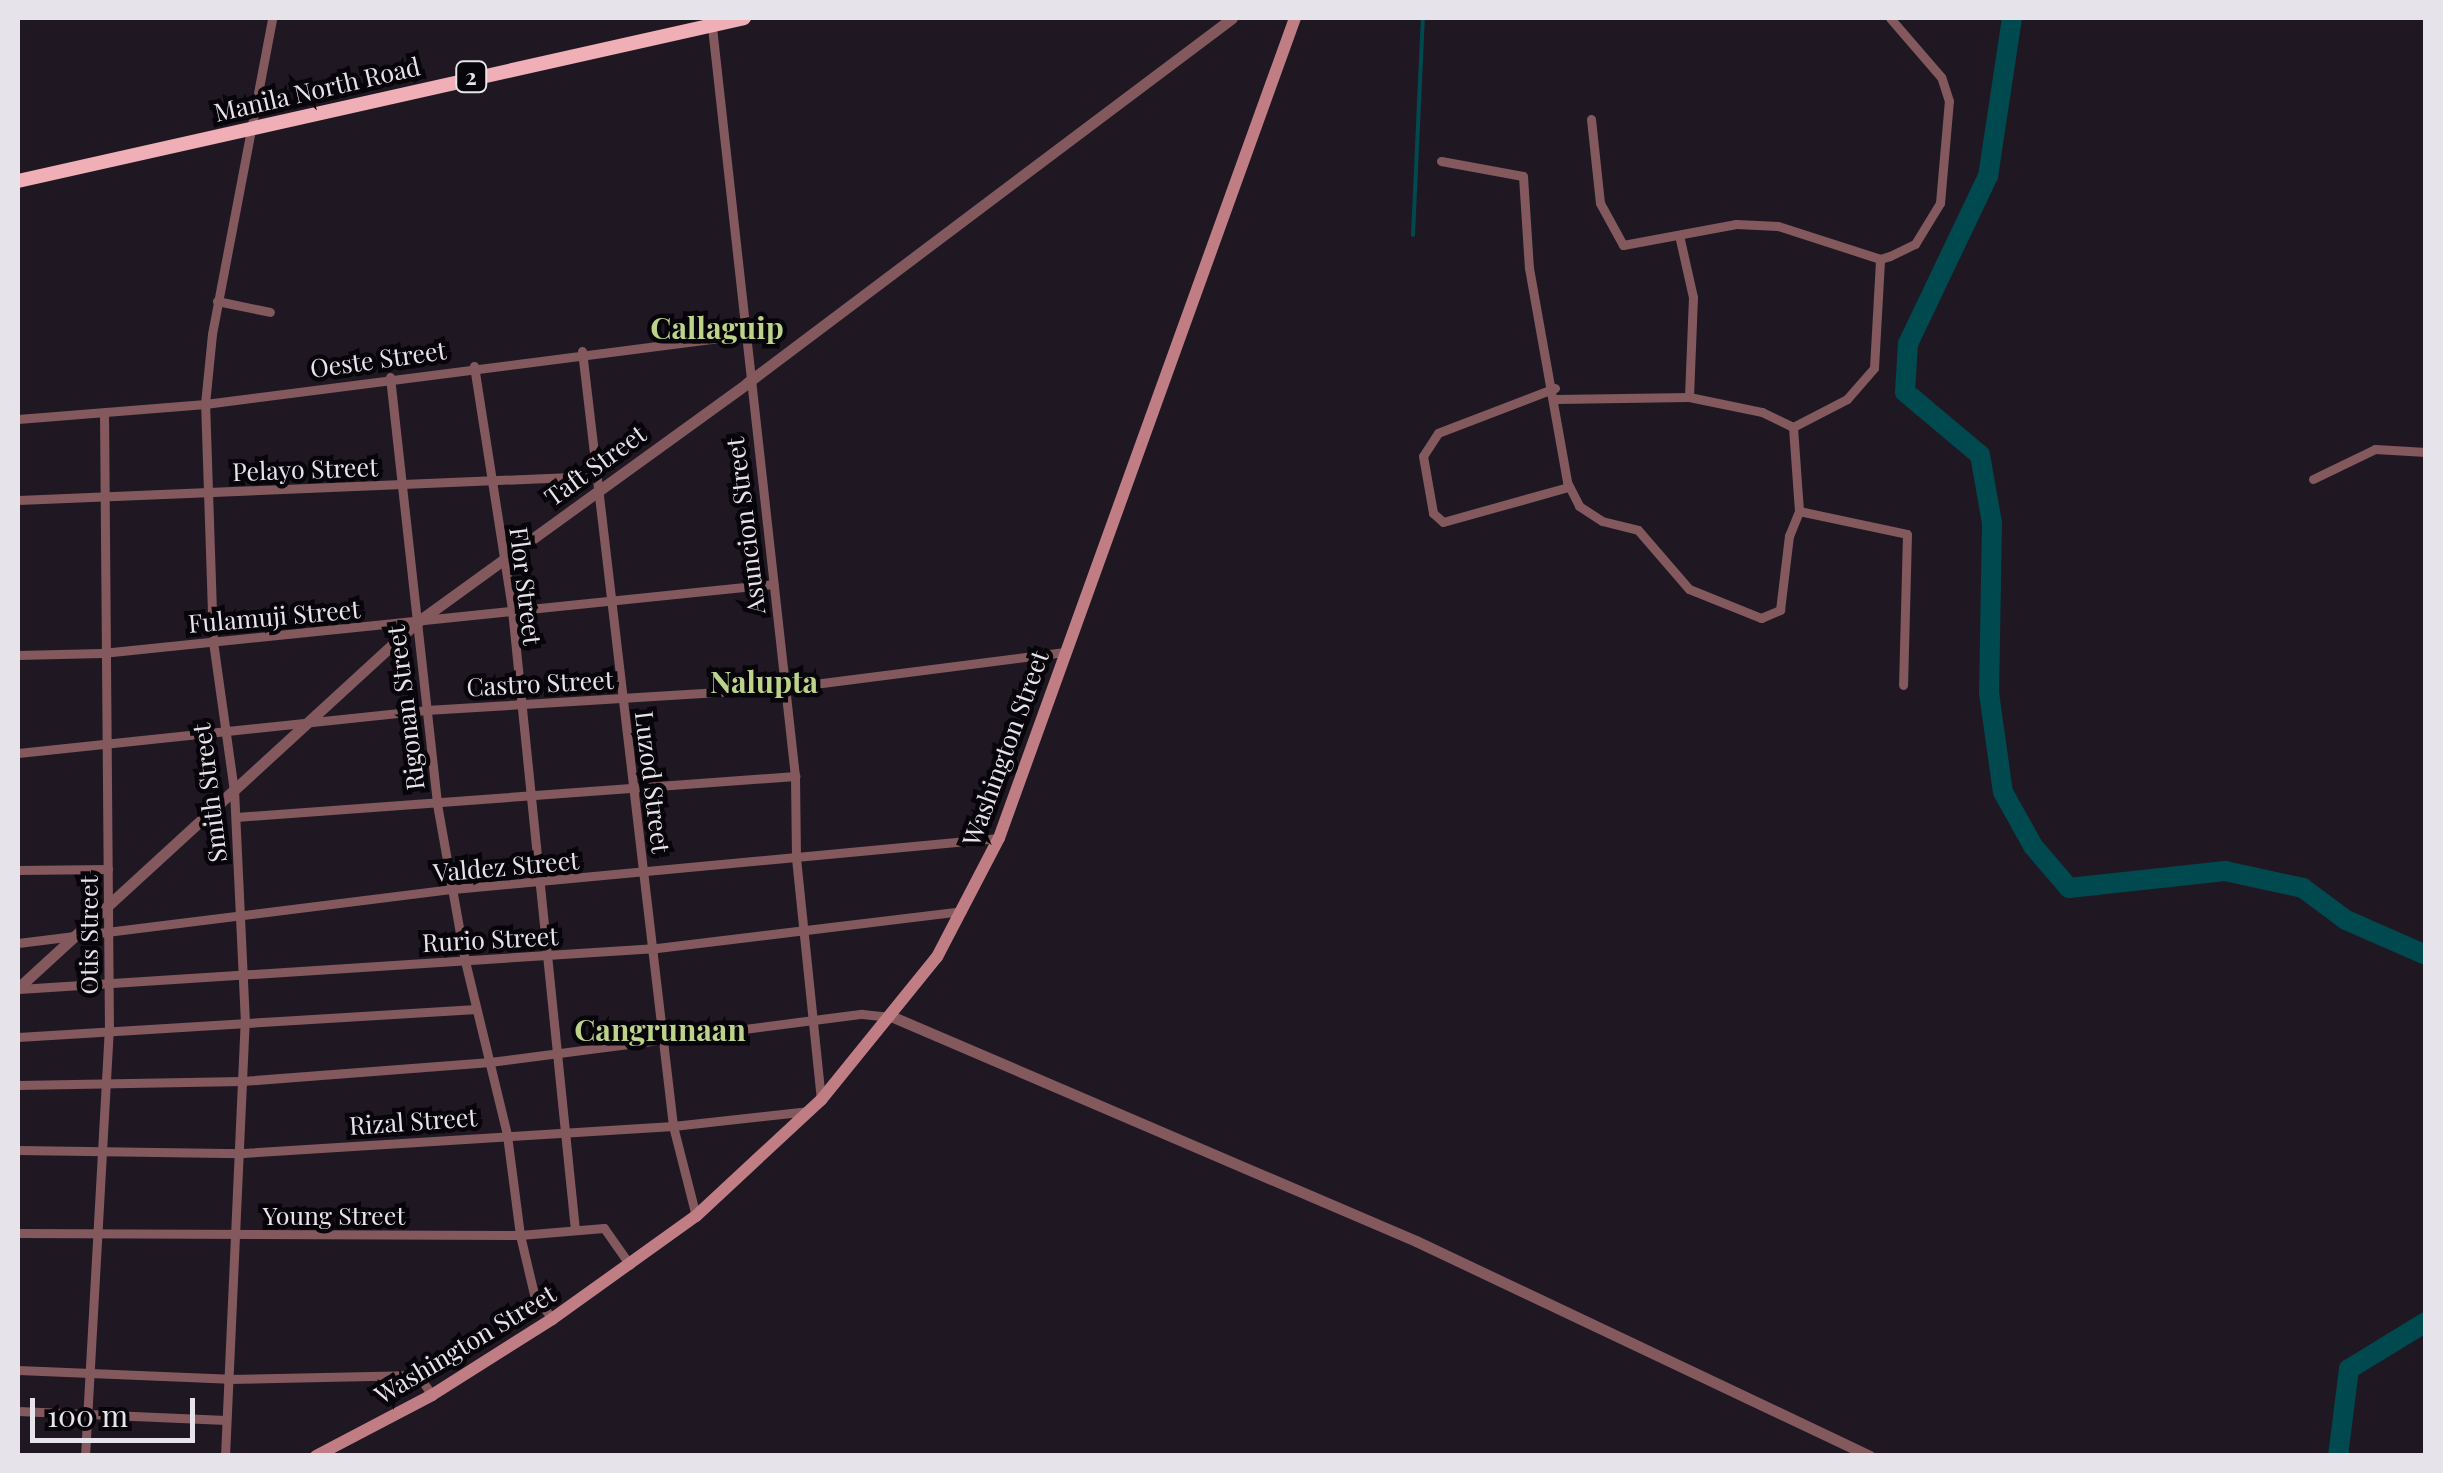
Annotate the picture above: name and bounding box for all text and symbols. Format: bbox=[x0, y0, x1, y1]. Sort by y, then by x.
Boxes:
street label: Manila North Road bbox=[211, 51, 423, 127]
road number: 2 bbox=[454, 60, 488, 94]
district label: Callaguip bbox=[650, 309, 784, 345]
street label: Oeste Street bbox=[308, 335, 448, 383]
street label: Taft Street bbox=[538, 418, 652, 512]
street label: Asuncion Street bbox=[719, 436, 771, 616]
street label: Pelayo Street bbox=[232, 451, 378, 487]
street label: Flor Street bbox=[504, 525, 548, 647]
street label: Fulamuji Street bbox=[187, 594, 361, 638]
street label: Rigonan Street bbox=[380, 624, 430, 792]
street label: Washington Street bbox=[956, 646, 1054, 850]
district label: Nalupta bbox=[710, 663, 818, 699]
street label: Castro Street bbox=[466, 664, 614, 702]
street label: Luzod Street bbox=[629, 709, 677, 855]
street label: Smith Street bbox=[186, 722, 232, 864]
street label: Valdez Street bbox=[432, 845, 580, 887]
street label: Otis Street bbox=[73, 875, 103, 995]
street label: Rurio Street bbox=[421, 920, 559, 958]
district label: Cangrunaan bbox=[574, 1011, 746, 1047]
street label: Rizal Street bbox=[348, 1102, 478, 1140]
street label: Young Street bbox=[263, 1200, 405, 1230]
street label: Washington Street bbox=[369, 1278, 561, 1410]
scale bar bbox=[35, 1378, 200, 1440]
text: 100 m bbox=[47, 1395, 128, 1435]

